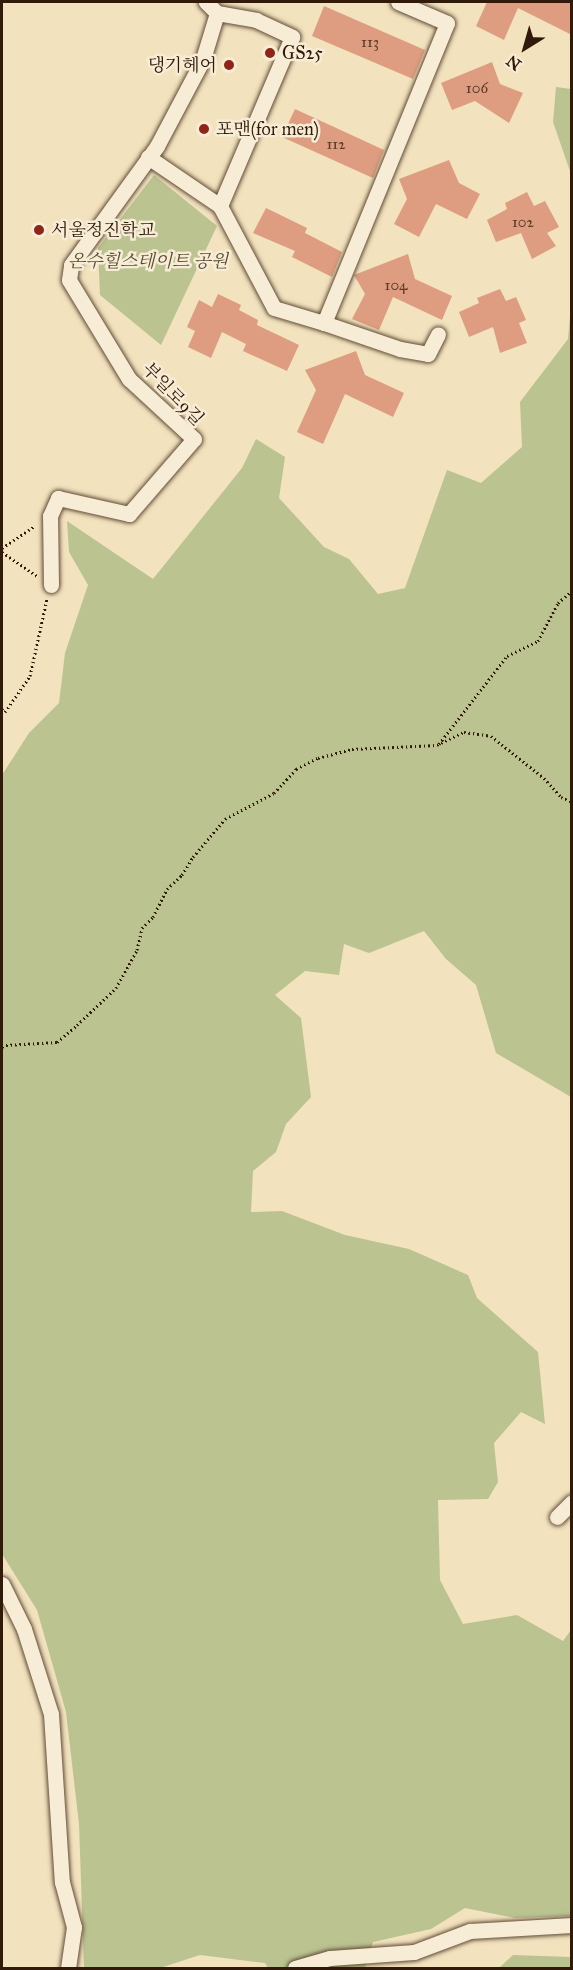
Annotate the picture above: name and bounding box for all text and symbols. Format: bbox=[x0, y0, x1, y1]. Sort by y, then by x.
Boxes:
north arrow bbox=[495, 18, 555, 78]
house number: 113 bbox=[361, 34, 379, 52]
place label: GS25 bbox=[282, 42, 323, 64]
marker: GS25 bbox=[263, 46, 277, 60]
text: N bbox=[503, 51, 525, 74]
place label: 댕기헤어 bbox=[147, 54, 217, 76]
marker: 댕기헤어 bbox=[222, 58, 236, 72]
house number: 106 bbox=[466, 80, 488, 98]
place label: 포맨(for men) bbox=[216, 118, 319, 140]
marker: 포맨(for men) bbox=[197, 122, 211, 136]
house number: 112 bbox=[326, 136, 346, 154]
house number: 102 bbox=[512, 214, 534, 232]
place label: 서울정진학교 bbox=[51, 219, 155, 241]
marker: 서울정진학교 bbox=[32, 223, 46, 237]
park label: 온수힐스테이트 공원 bbox=[68, 250, 228, 272]
house number: 104 bbox=[385, 277, 407, 295]
street label: 부일로9길 bbox=[138, 358, 208, 430]

